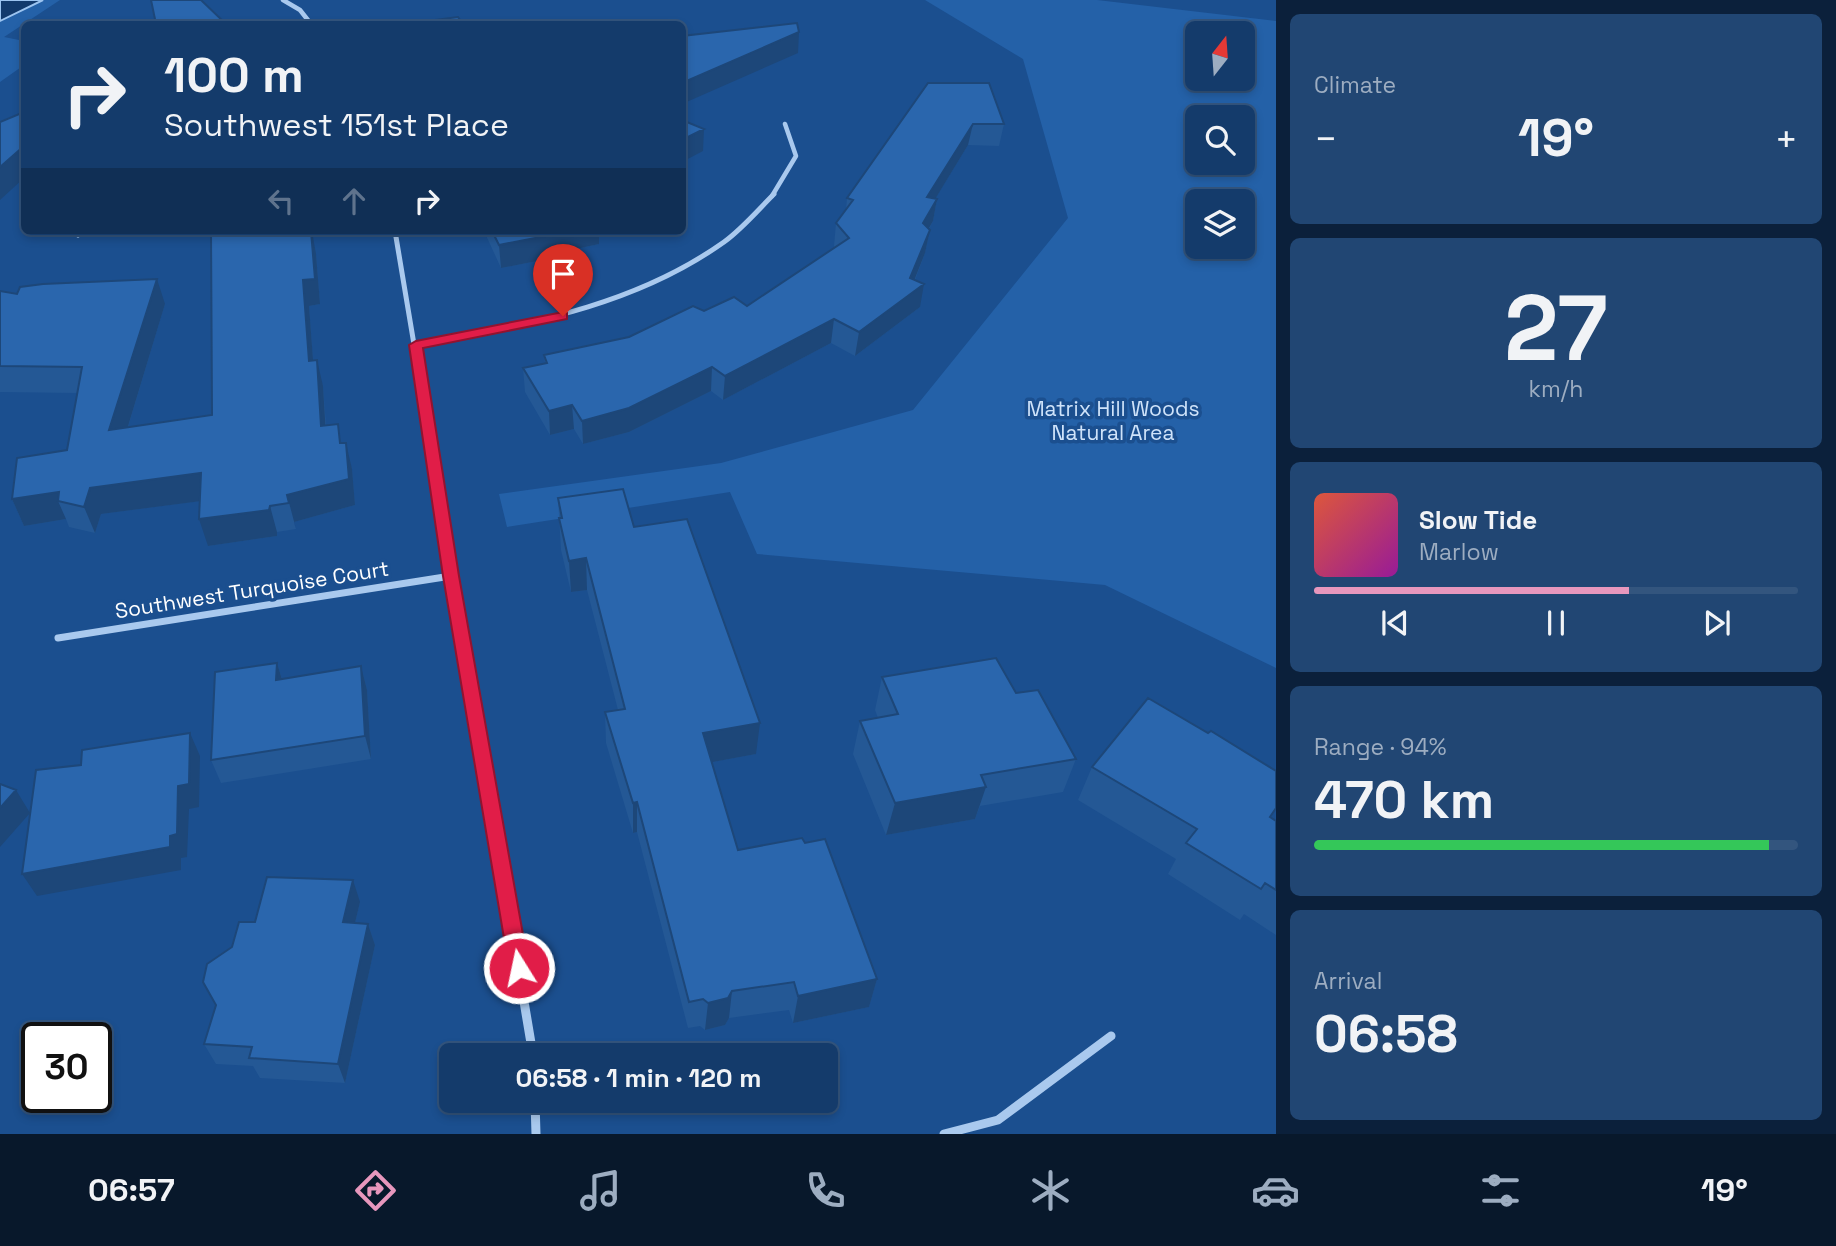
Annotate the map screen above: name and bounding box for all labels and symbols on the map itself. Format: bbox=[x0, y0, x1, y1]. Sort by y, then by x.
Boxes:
north arrow bbox=[1185, 21, 1255, 91]
pin bbox=[533, 244, 593, 316]
park label: Matrix Hill Woods Natural Area bbox=[1026, 395, 1200, 446]
street label: Southwest Turquoise Court bbox=[113, 555, 391, 625]
position arrow bbox=[482, 931, 556, 1005]
speed limit sign: 30 bbox=[21, 1022, 112, 1113]

